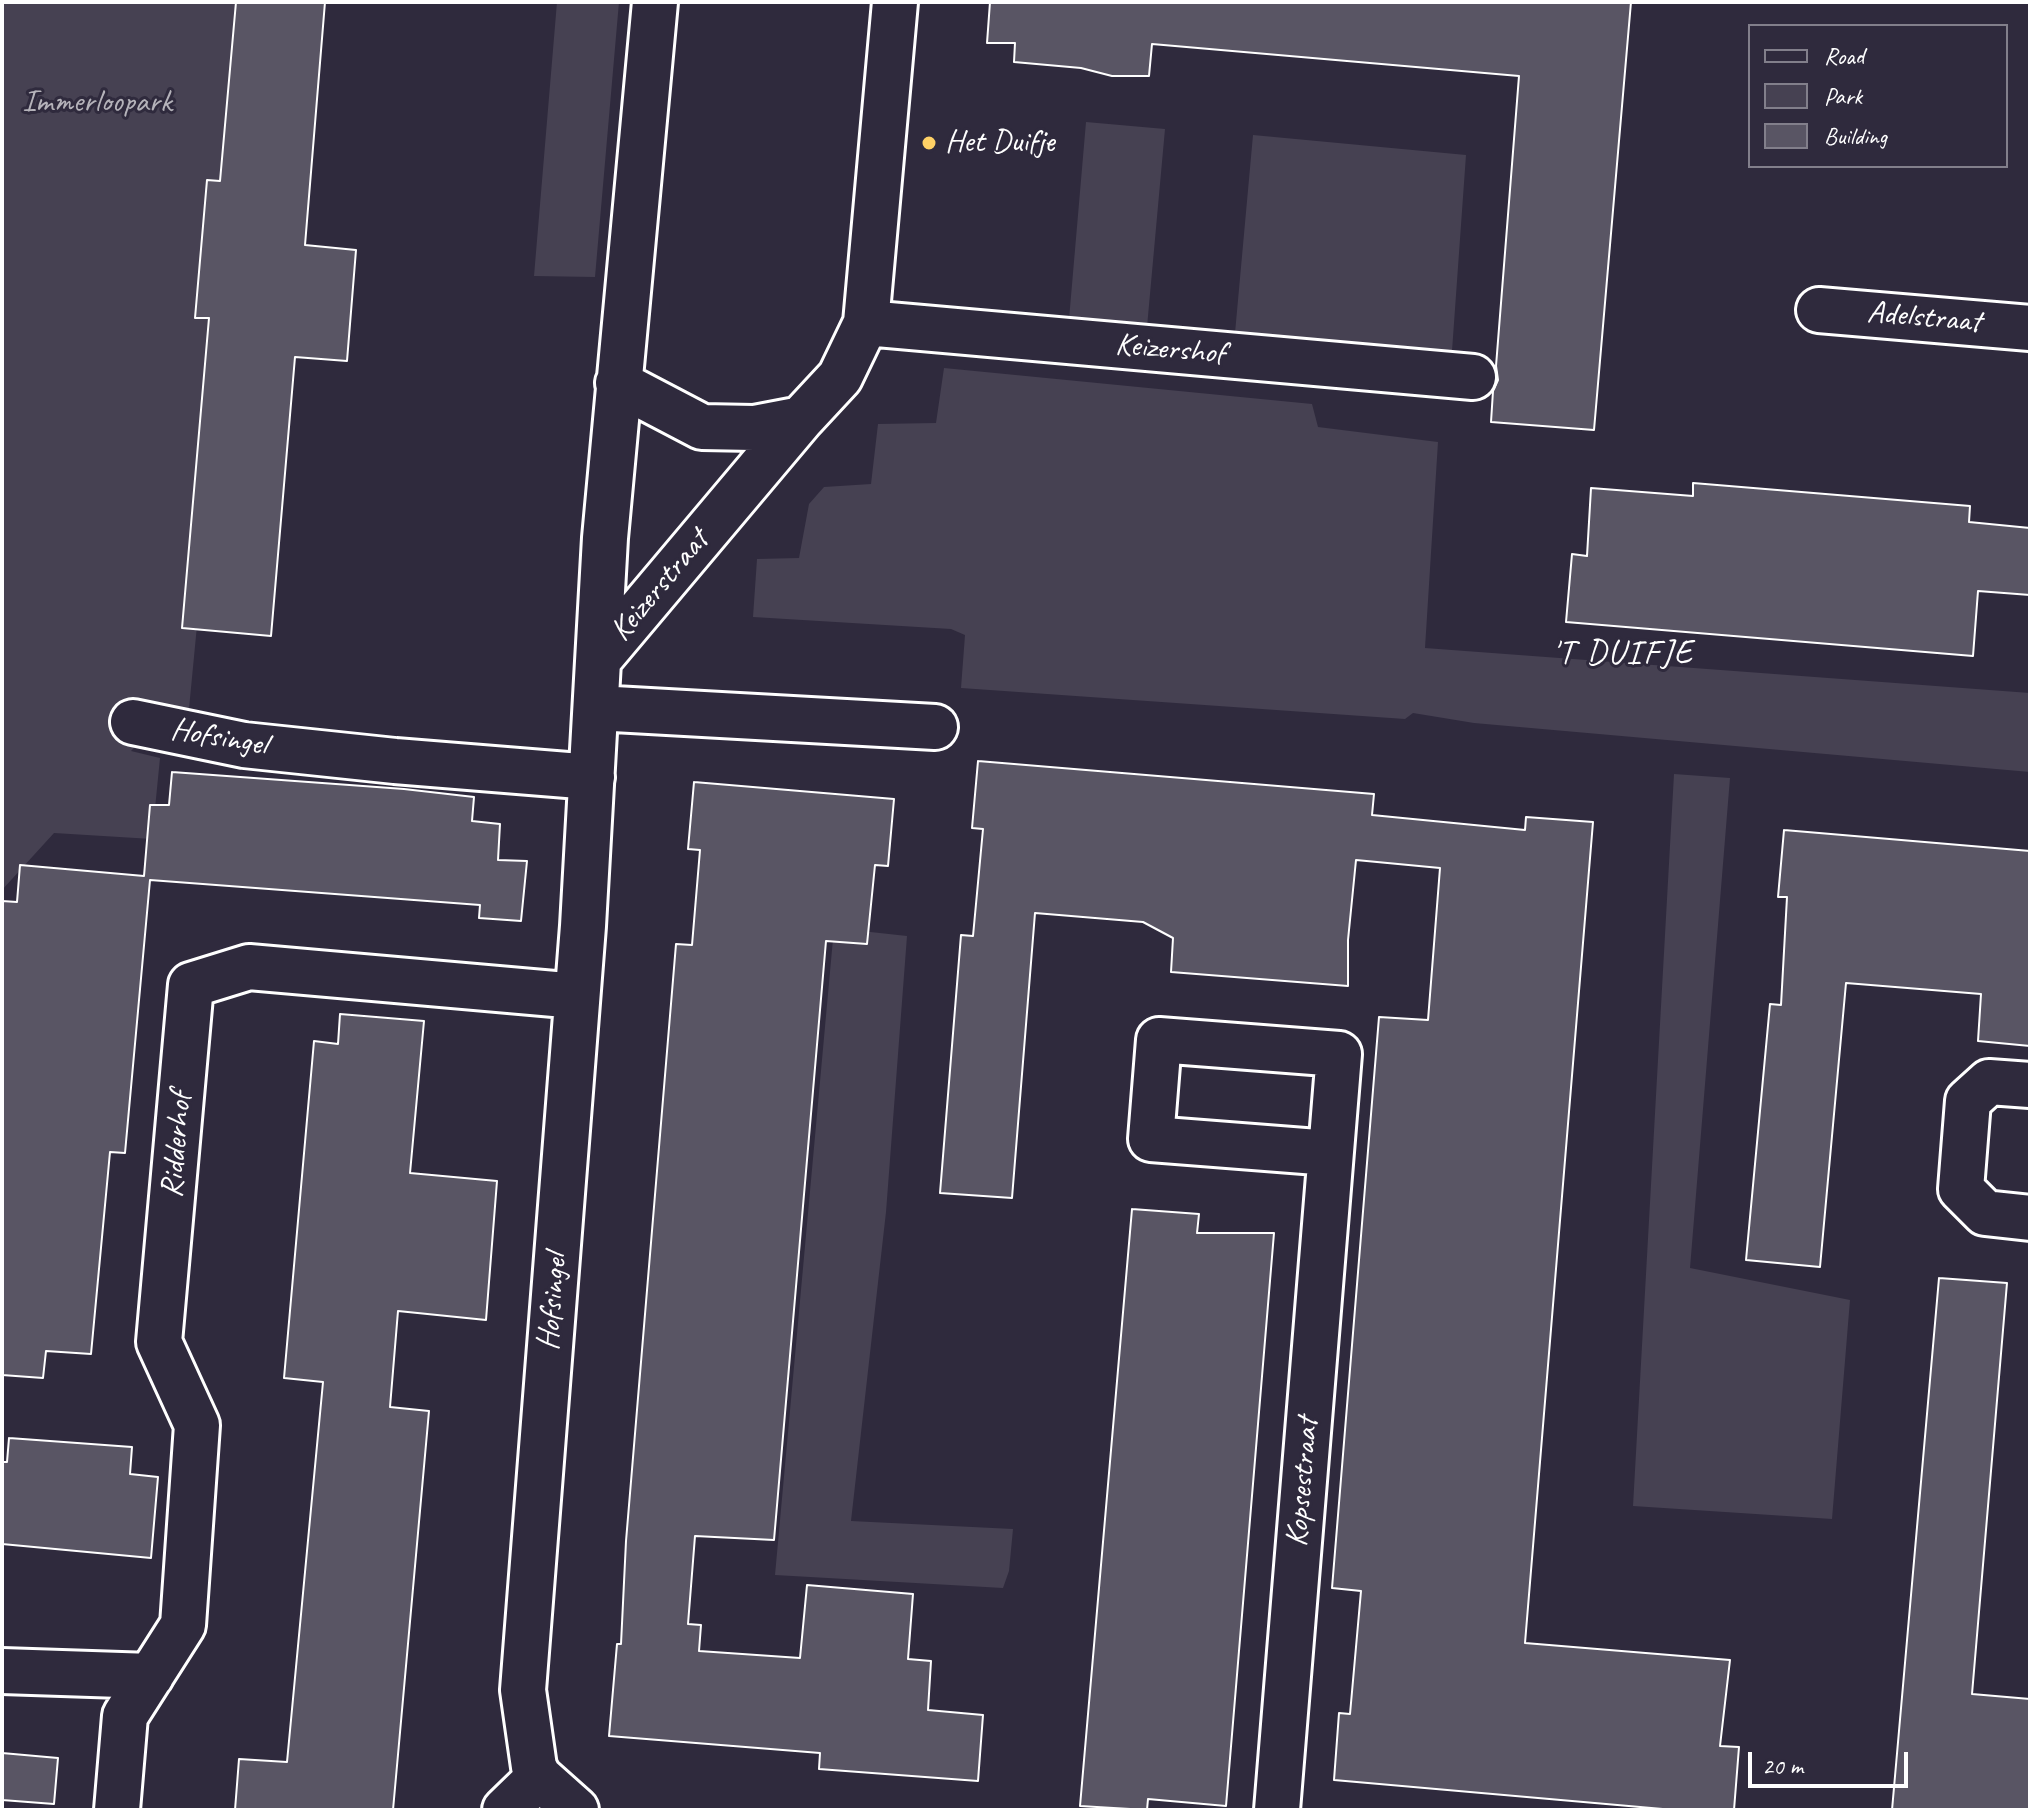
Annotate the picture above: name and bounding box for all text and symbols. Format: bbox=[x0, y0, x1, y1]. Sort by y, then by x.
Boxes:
legend bbox=[1748, 24, 2008, 168]
text: Road bbox=[1824, 41, 1864, 71]
text: Park bbox=[1824, 81, 1862, 111]
park label: Immerloopark bbox=[22, 84, 172, 122]
text: Building bbox=[1824, 121, 1887, 151]
place label: Het Duifje bbox=[945, 124, 1054, 162]
marker: Het Duifje bbox=[920, 134, 938, 152]
street label: Adelstraat bbox=[1866, 294, 1982, 342]
street label: Keizershof bbox=[1114, 326, 1226, 374]
street label: Keizerstraat bbox=[602, 523, 718, 649]
district label: 'T DUIFJE bbox=[1552, 634, 1694, 674]
street label: Hofsingel bbox=[168, 711, 270, 765]
street label: Ridderhof bbox=[153, 1091, 201, 1199]
street label: Hofsingel bbox=[530, 1252, 576, 1352]
street label: Kopsestraat bbox=[1278, 1416, 1328, 1548]
scale bar bbox=[1752, 1736, 1912, 1786]
text: 20 m bbox=[1762, 1751, 1803, 1781]

